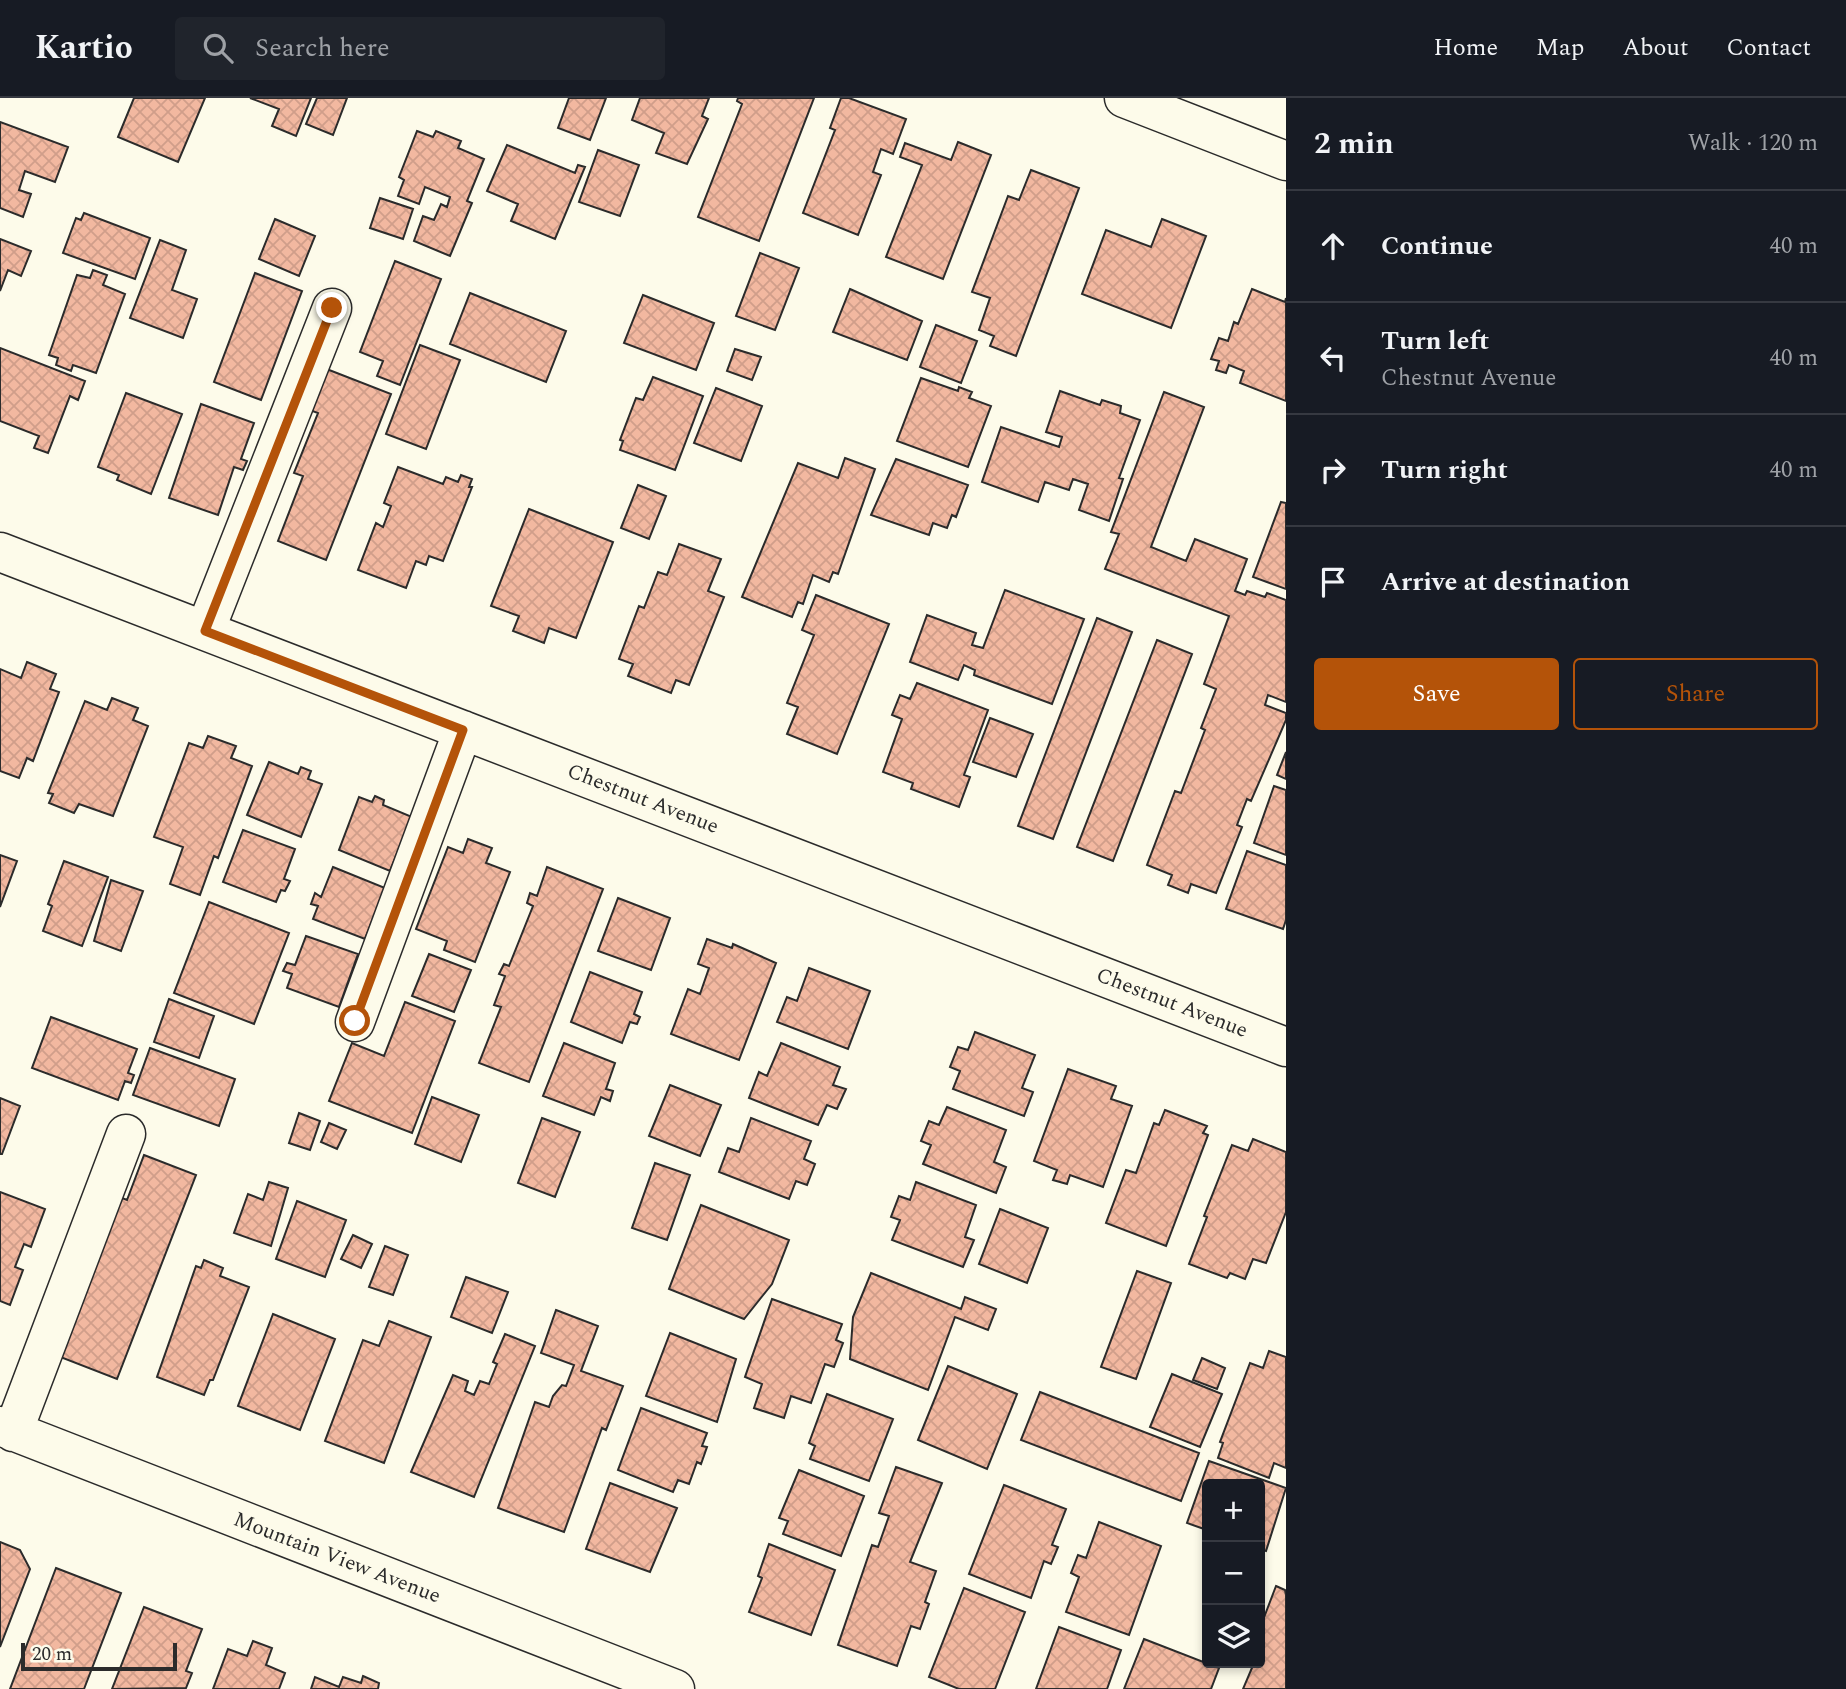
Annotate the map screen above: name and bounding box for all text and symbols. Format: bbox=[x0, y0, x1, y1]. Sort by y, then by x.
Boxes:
search box bbox=[175, 17, 665, 80]
text: Kartio bbox=[35, 23, 133, 73]
text: Search here bbox=[255, 28, 390, 68]
icon: search bbox=[199, 29, 237, 67]
text: Home bbox=[1433, 30, 1498, 66]
text: Map bbox=[1536, 30, 1584, 66]
text: About bbox=[1622, 30, 1688, 66]
text: Contact bbox=[1726, 30, 1811, 66]
text: 2 min bbox=[1314, 121, 1394, 167]
text: Walk · 120 m bbox=[1688, 126, 1818, 161]
text: Continue bbox=[1381, 226, 1493, 266]
icon: ahead bbox=[1314, 227, 1352, 265]
text: 40 m bbox=[1769, 229, 1818, 264]
route end bbox=[316, 292, 347, 323]
text: Turn left bbox=[1381, 321, 1489, 361]
icon: left bbox=[1314, 339, 1352, 377]
text: 40 m bbox=[1769, 341, 1818, 376]
text: Chestnut Avenue bbox=[1381, 361, 1556, 396]
text: Turn right bbox=[1381, 450, 1508, 490]
icon: right bbox=[1314, 451, 1352, 489]
text: 40 m bbox=[1769, 453, 1818, 488]
text: Arrive at destination bbox=[1381, 562, 1630, 602]
icon: arrive bbox=[1314, 563, 1352, 601]
button: Save bbox=[1314, 658, 1559, 730]
button: Share bbox=[1573, 658, 1818, 730]
street label: Chestnut Avenue bbox=[563, 755, 723, 843]
street label: Chestnut Avenue bbox=[1092, 959, 1252, 1047]
route start bbox=[339, 1005, 370, 1036]
map controls bbox=[1202, 1479, 1265, 1668]
button: + bbox=[1202, 1479, 1265, 1542]
street label: Mountain View Avenue bbox=[229, 1504, 445, 1612]
button: − bbox=[1202, 1542, 1265, 1605]
button: layers bbox=[1202, 1605, 1265, 1668]
scale bar bbox=[21, 1640, 177, 1672]
text: 20 m bbox=[32, 1640, 72, 1669]

